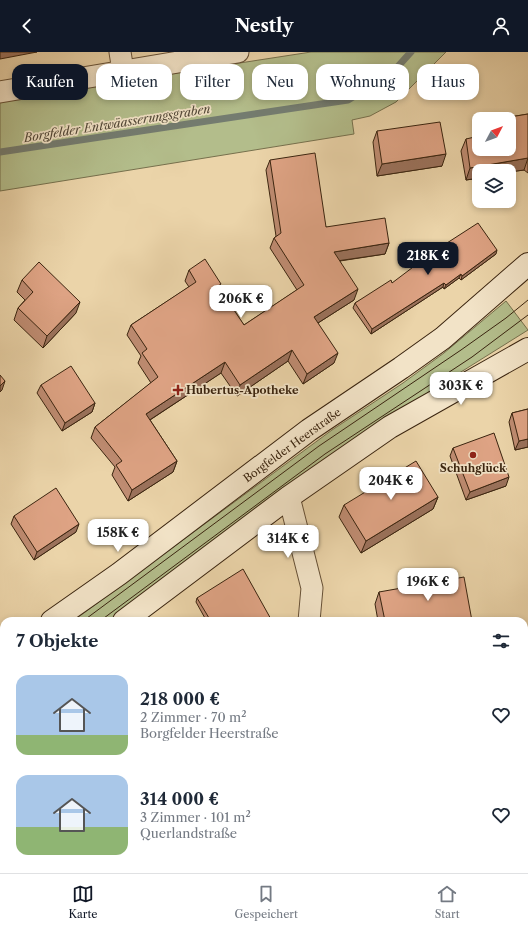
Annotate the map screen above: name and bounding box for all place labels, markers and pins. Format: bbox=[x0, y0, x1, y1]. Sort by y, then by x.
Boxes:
pin: 218K € bbox=[395, 242, 461, 276]
pin: 206K € bbox=[208, 285, 274, 319]
pin: 303K € bbox=[428, 372, 494, 406]
place label: Hubertus-Apotheke bbox=[186, 383, 299, 397]
marker: Hubertus-Apotheke bbox=[173, 385, 183, 395]
marker: Schuhglück bbox=[468, 450, 478, 460]
place label: Schuhglück bbox=[440, 461, 507, 475]
pin: 204K € bbox=[358, 467, 424, 501]
pin: 158K € bbox=[85, 519, 151, 553]
pin: 314K € bbox=[255, 525, 321, 559]
pin: 196K € bbox=[395, 568, 461, 602]

